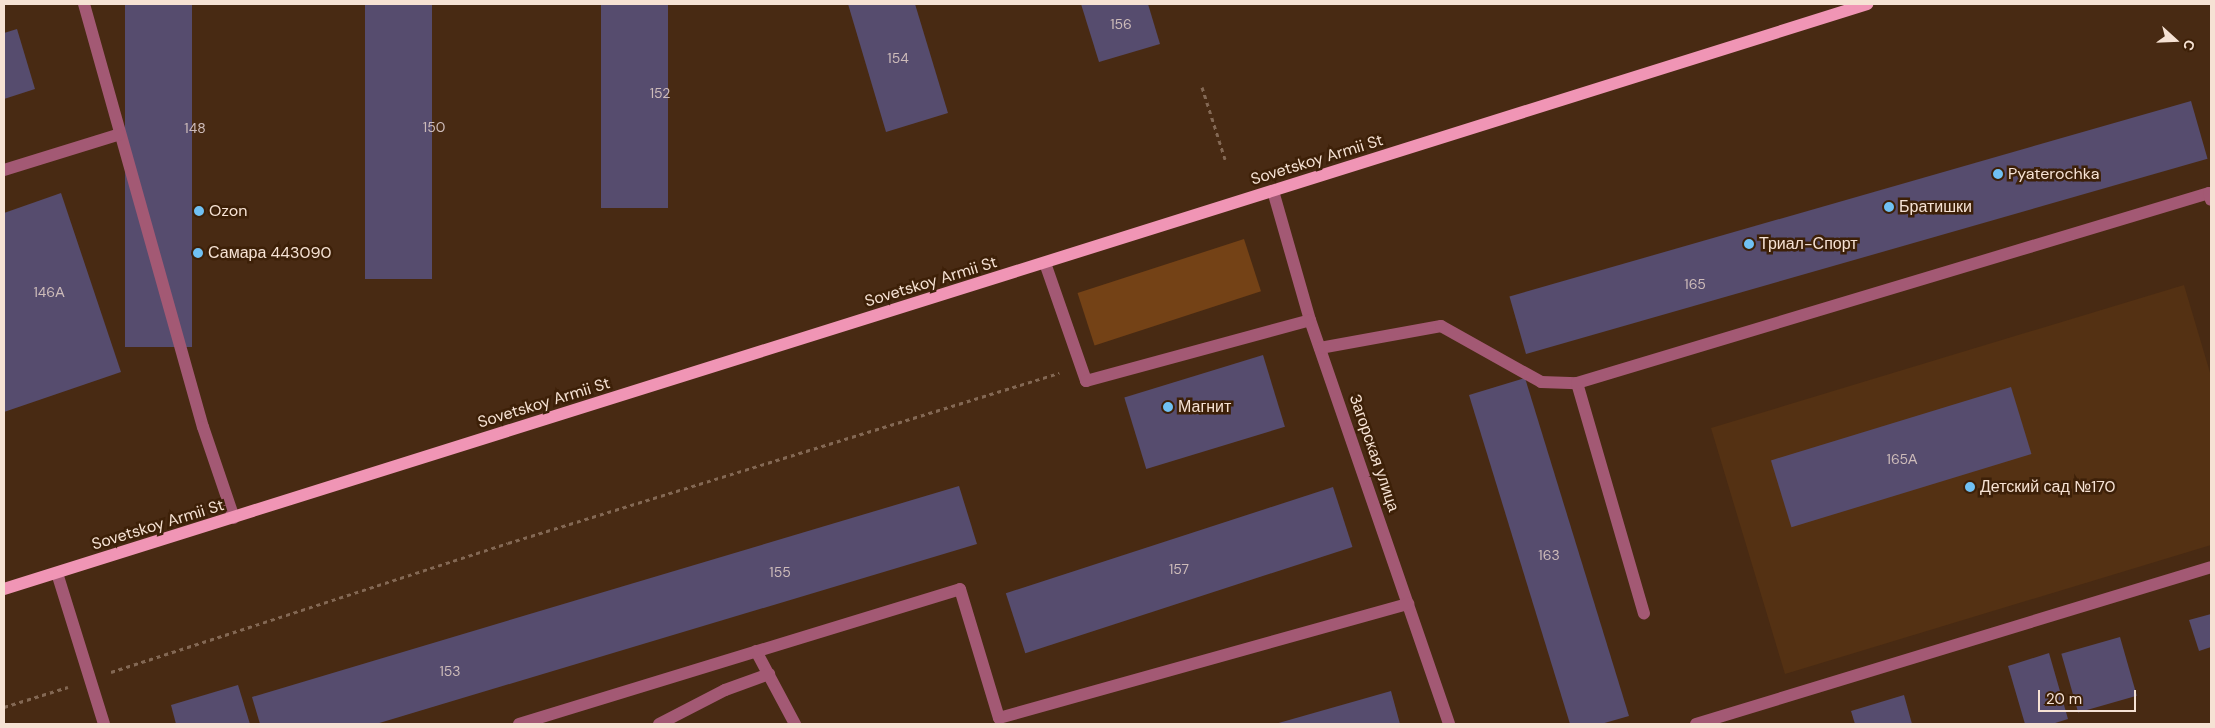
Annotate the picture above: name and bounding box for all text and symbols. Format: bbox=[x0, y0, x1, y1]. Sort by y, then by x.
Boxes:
north arrow bbox=[2150, 15, 2200, 65]
house number: 156 bbox=[1110, 16, 1132, 32]
text: С bbox=[2179, 37, 2199, 53]
house number: 154 bbox=[887, 50, 909, 66]
house number: 152 bbox=[650, 85, 670, 101]
house number: 150 bbox=[423, 119, 445, 135]
house number: 148 bbox=[184, 120, 206, 136]
street label: Sovetskoy Armii St bbox=[1249, 131, 1385, 189]
place label: Pyaterochka bbox=[2008, 164, 2099, 184]
marker: Pyaterochka bbox=[1992, 168, 2004, 180]
place label: Братишки bbox=[1899, 197, 1972, 217]
place label: Ozon bbox=[209, 201, 247, 221]
marker: Братишки bbox=[1883, 201, 1895, 213]
marker: Ozon bbox=[193, 205, 205, 217]
place label: Триал-Спорт bbox=[1759, 234, 1858, 254]
marker: Триал-Спорт bbox=[1743, 238, 1755, 250]
place label: Самара 443090 bbox=[208, 243, 331, 263]
marker: Самара 443090 bbox=[192, 247, 204, 259]
street label: Sovetskoy Armii St bbox=[863, 253, 999, 311]
house number: 165 bbox=[1684, 276, 1706, 292]
house number: 146А bbox=[34, 284, 64, 300]
street label: Sovetskoy Armii St bbox=[476, 374, 612, 432]
street label: Загорская улица bbox=[1345, 392, 1403, 514]
place label: Магнит bbox=[1178, 397, 1231, 417]
marker: Магнит bbox=[1162, 401, 1174, 413]
house number: 165А bbox=[1887, 451, 1917, 467]
place label: Детский сад №170 bbox=[1980, 477, 2115, 497]
marker: Детский сад №170 bbox=[1964, 481, 1976, 493]
street label: Sovetskoy Armii St bbox=[90, 496, 226, 554]
house number: 163 bbox=[1538, 547, 1560, 563]
house number: 157 bbox=[1169, 561, 1189, 577]
house number: 155 bbox=[769, 564, 791, 580]
house number: 153 bbox=[439, 663, 461, 679]
scale bar bbox=[2040, 680, 2138, 712]
text: 20 m bbox=[2046, 689, 2082, 709]

